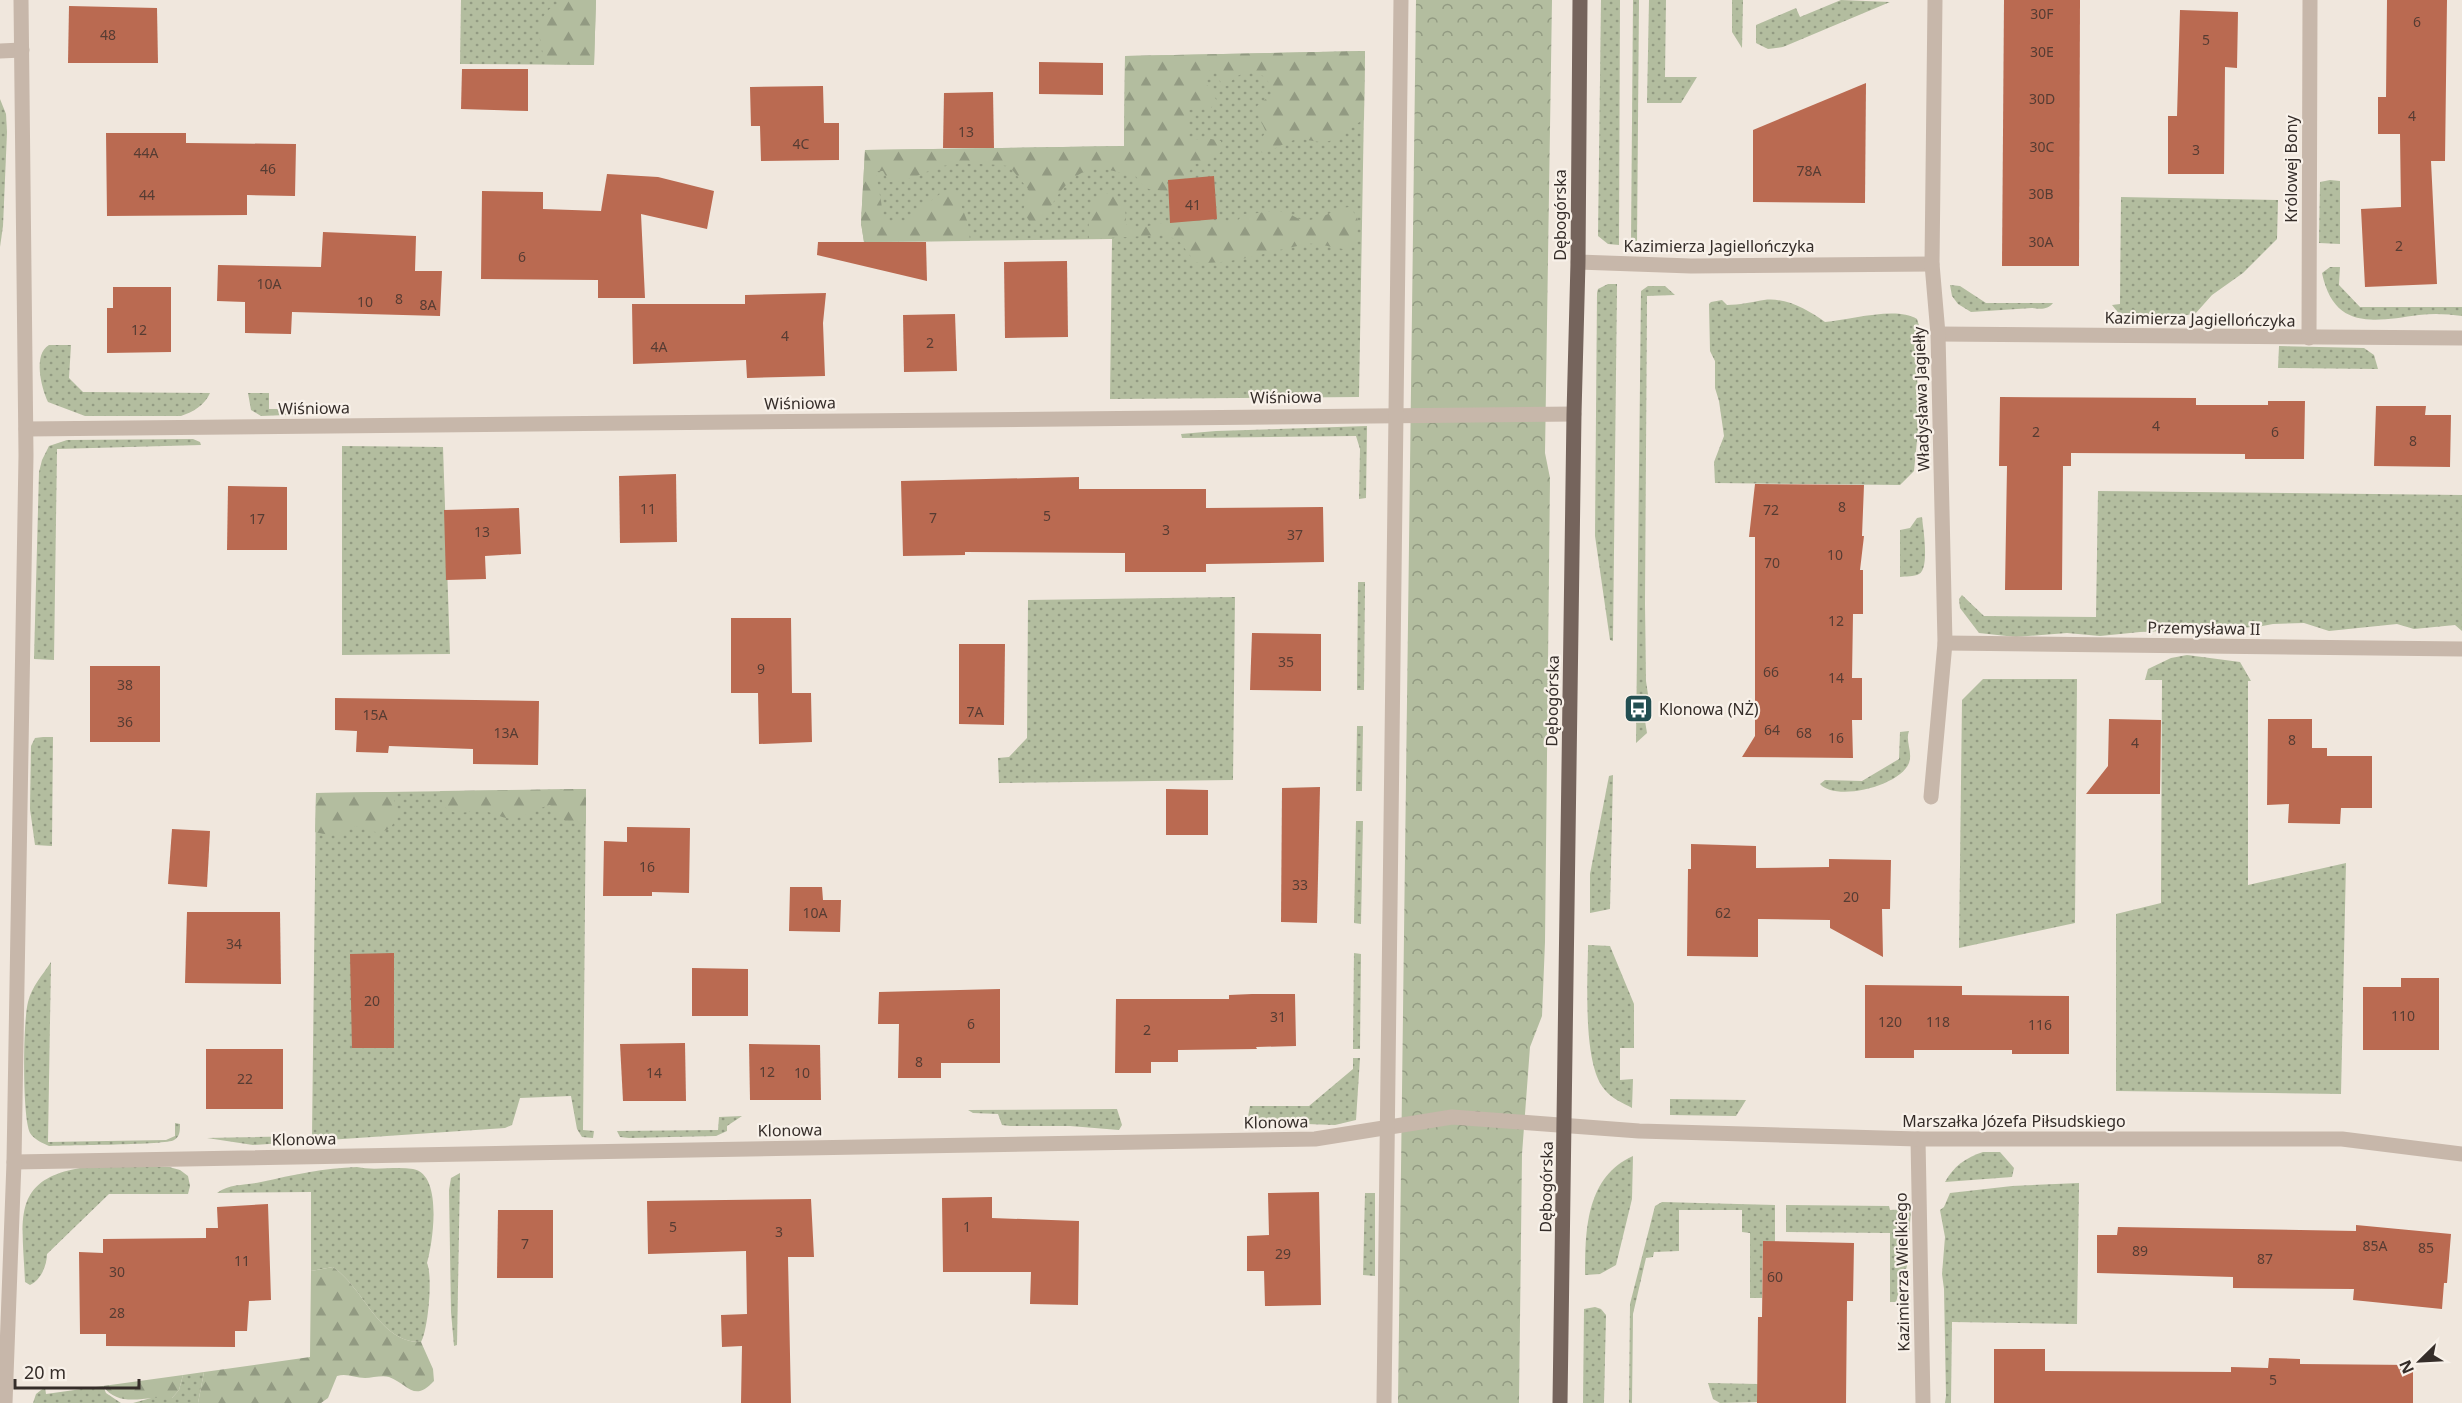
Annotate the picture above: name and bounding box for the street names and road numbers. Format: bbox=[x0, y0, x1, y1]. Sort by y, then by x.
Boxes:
street label: Królowej Bony bbox=[2280, 114, 2302, 223]
street label: Dębogórska bbox=[1549, 169, 1571, 261]
street label: Kazimierza Jagiellończyka bbox=[1624, 235, 1814, 257]
street label: Kazimierza Jagiellończyka bbox=[2104, 306, 2296, 332]
street label: Władysława Jagiełły bbox=[1907, 325, 1935, 472]
street label: Wiśniowa bbox=[1250, 385, 1322, 409]
street label: Wiśniowa bbox=[764, 391, 836, 415]
street label: Wiśniowa bbox=[278, 396, 350, 420]
street label: Przemysława II bbox=[2147, 616, 2261, 640]
street label: Dębogórska bbox=[1540, 655, 1564, 747]
street label: Klonowa bbox=[1244, 1110, 1308, 1134]
street label: Marszałka Józefa Piłsudskiego bbox=[1902, 1110, 2126, 1132]
street label: Klonowa bbox=[758, 1118, 822, 1142]
street label: Klonowa bbox=[272, 1127, 336, 1151]
street label: Dębogórska bbox=[1534, 1141, 1558, 1233]
street label: Kazimierza Wielkiego bbox=[1890, 1192, 1914, 1352]

